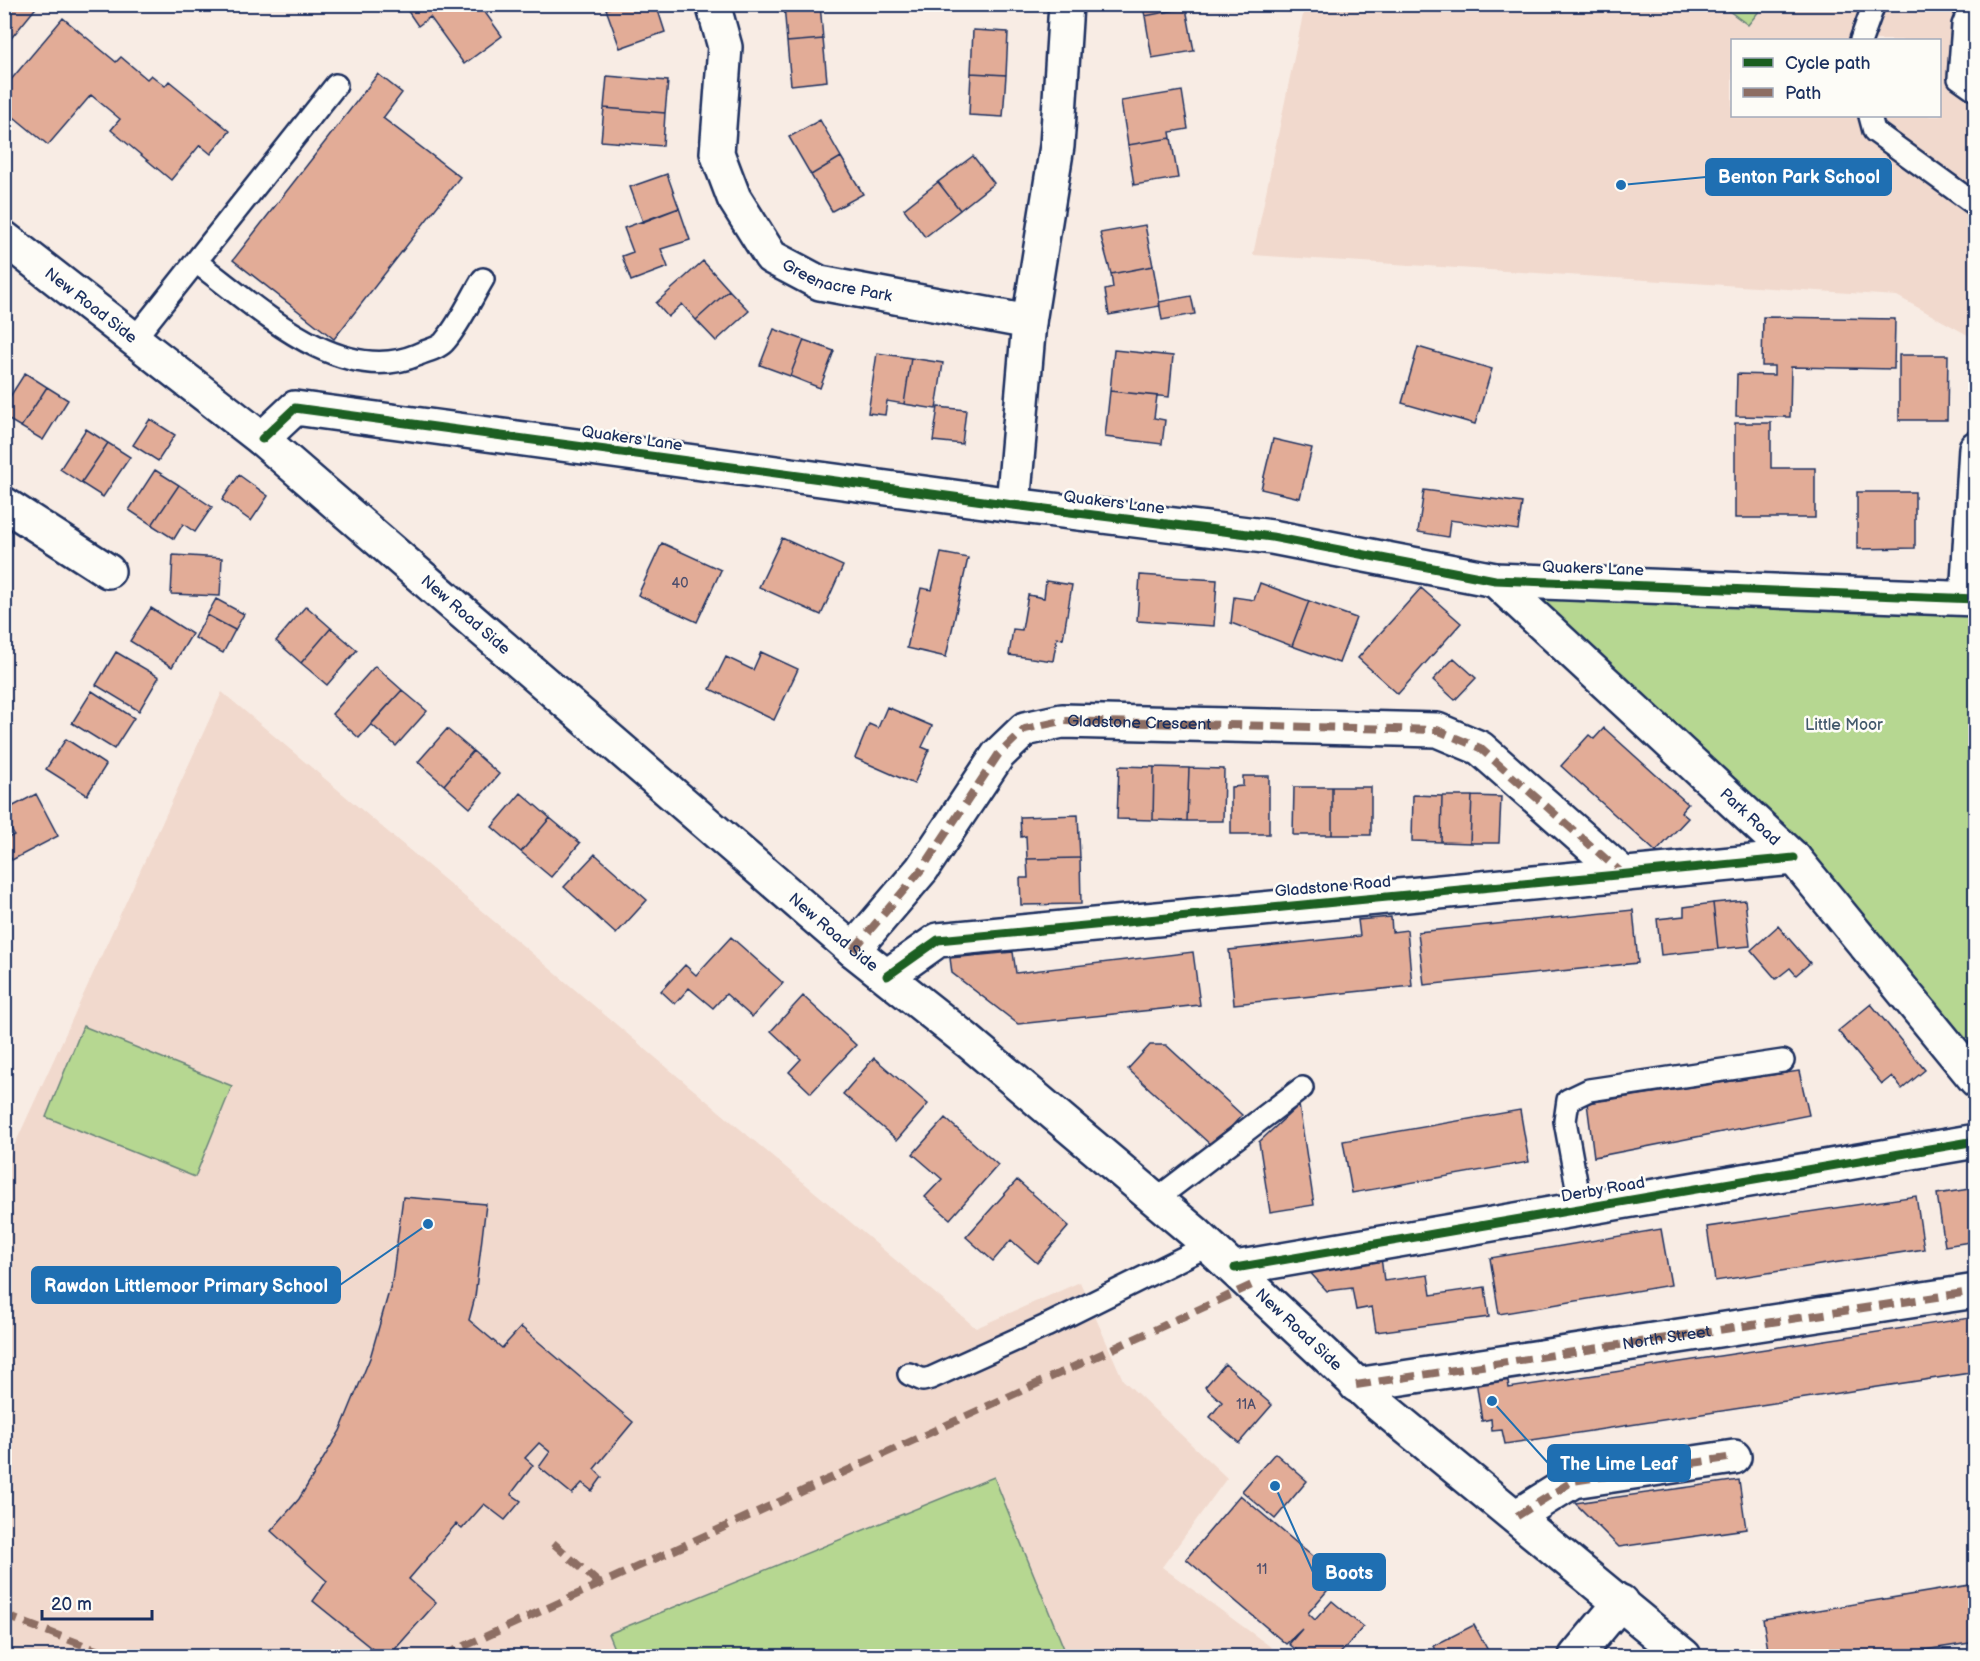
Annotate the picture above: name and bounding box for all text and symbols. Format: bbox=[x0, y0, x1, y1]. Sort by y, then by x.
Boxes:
legend bbox=[1731, 39, 1941, 117]
text: Cycle path bbox=[1785, 53, 1871, 74]
text: Path bbox=[1785, 83, 1821, 104]
callout: Benton Park School bbox=[1706, 159, 1891, 195]
text: Benton Park School bbox=[1718, 167, 1880, 188]
street label: Greenacre Park bbox=[779, 255, 894, 306]
street label: New Road Side bbox=[41, 264, 141, 348]
street label: Quakers Lane bbox=[580, 423, 684, 456]
street label: Quakers Lane bbox=[1062, 487, 1166, 519]
street label: Quakers Lane bbox=[1542, 558, 1645, 580]
street label: New Road Side bbox=[417, 571, 514, 659]
house number: 40 bbox=[672, 575, 688, 592]
street label: Gladstone Crescent bbox=[1067, 712, 1212, 734]
park label: Little Moor bbox=[1805, 716, 1883, 735]
street label: Park Road bbox=[1716, 784, 1784, 850]
street label: Gladstone Road bbox=[1274, 872, 1392, 902]
street label: New Road Side bbox=[785, 889, 882, 976]
street label: Derby Road bbox=[1560, 1173, 1646, 1207]
callout: Rawdon Littlemoor Primary School bbox=[32, 1267, 340, 1303]
text: Rawdon Littlemoor Primary School bbox=[44, 1276, 328, 1297]
street label: New Road Side bbox=[1251, 1285, 1346, 1375]
street label: North Street bbox=[1621, 1322, 1712, 1354]
house number: 11A bbox=[1236, 1396, 1256, 1413]
callout: The Lime Leaf bbox=[1548, 1445, 1690, 1481]
text: The Lime Leaf bbox=[1560, 1454, 1678, 1475]
callout: Boots bbox=[1313, 1554, 1385, 1590]
house number: 11 bbox=[1257, 1561, 1267, 1578]
text: Boots bbox=[1325, 1563, 1373, 1584]
scale bar bbox=[42, 1583, 152, 1621]
text: 20 m bbox=[51, 1594, 92, 1615]

